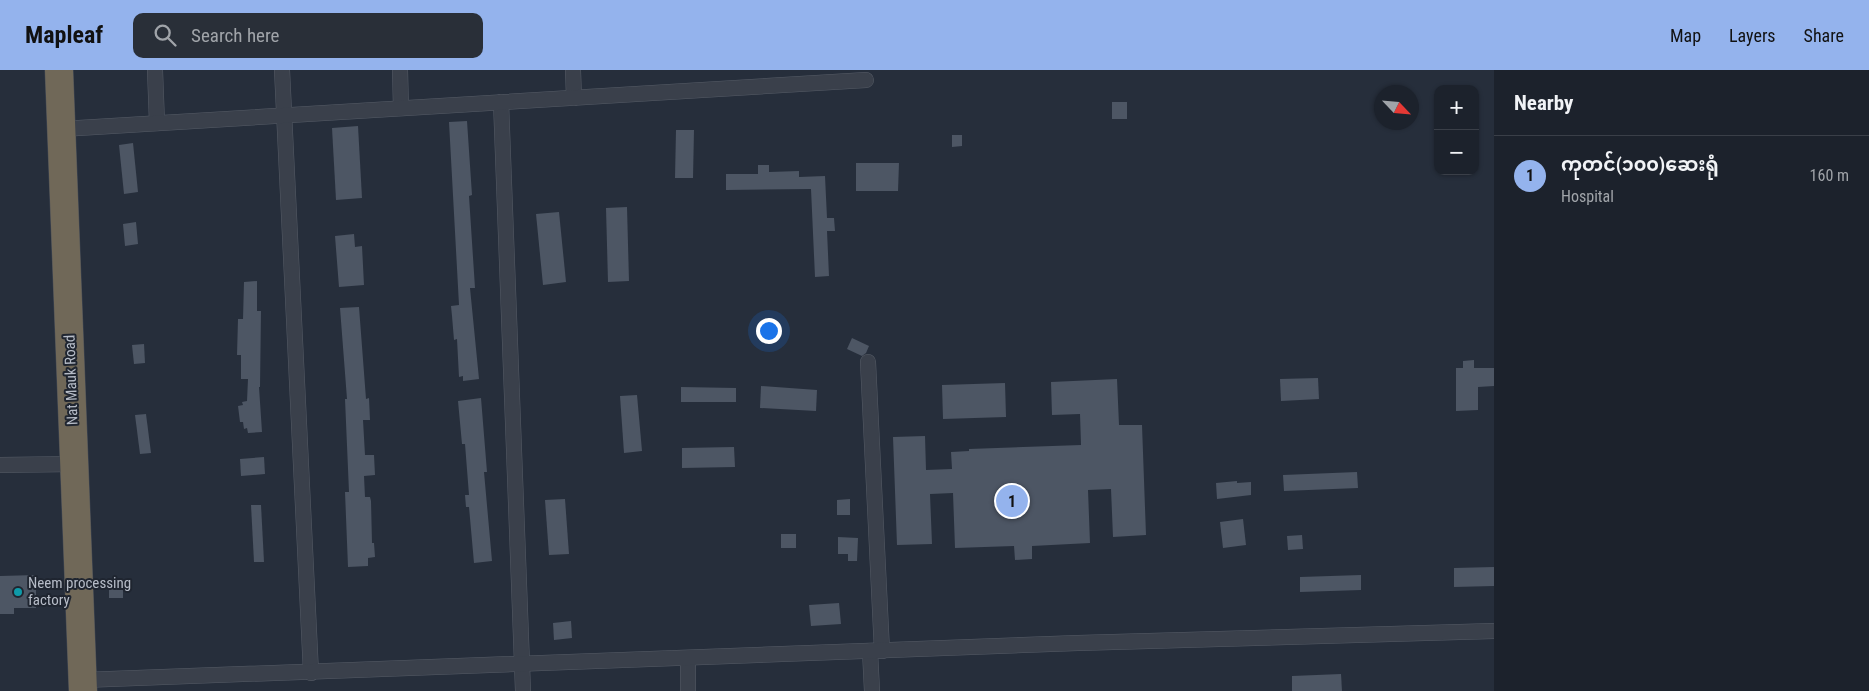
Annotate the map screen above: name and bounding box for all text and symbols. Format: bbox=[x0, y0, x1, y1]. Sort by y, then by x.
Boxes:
search box bbox=[133, 13, 483, 58]
text: Mapleaf bbox=[25, 21, 103, 49]
icon: search bbox=[151, 21, 179, 49]
text: Search here bbox=[191, 24, 279, 47]
text: Map bbox=[1670, 25, 1701, 46]
text: Layers bbox=[1729, 25, 1776, 46]
text: Share bbox=[1804, 25, 1844, 46]
north arrow bbox=[1374, 85, 1419, 130]
map controls bbox=[1434, 85, 1479, 175]
button: + bbox=[1434, 85, 1479, 130]
text: Nearby bbox=[1514, 91, 1573, 115]
button: − bbox=[1434, 130, 1479, 175]
text: ကုတင်(၁၀၀)ဆေးရုံ bbox=[1561, 153, 1719, 176]
text: 1 bbox=[1526, 166, 1534, 185]
text: 160 m bbox=[1810, 166, 1849, 185]
text: Hospital bbox=[1561, 187, 1614, 206]
your location bbox=[756, 318, 782, 344]
street label: Nat Mauk Road bbox=[60, 334, 82, 426]
pin: 1 bbox=[996, 482, 1028, 520]
place label: Neem processing factory bbox=[28, 574, 131, 609]
marker: Neem processing factory bbox=[12, 586, 24, 598]

